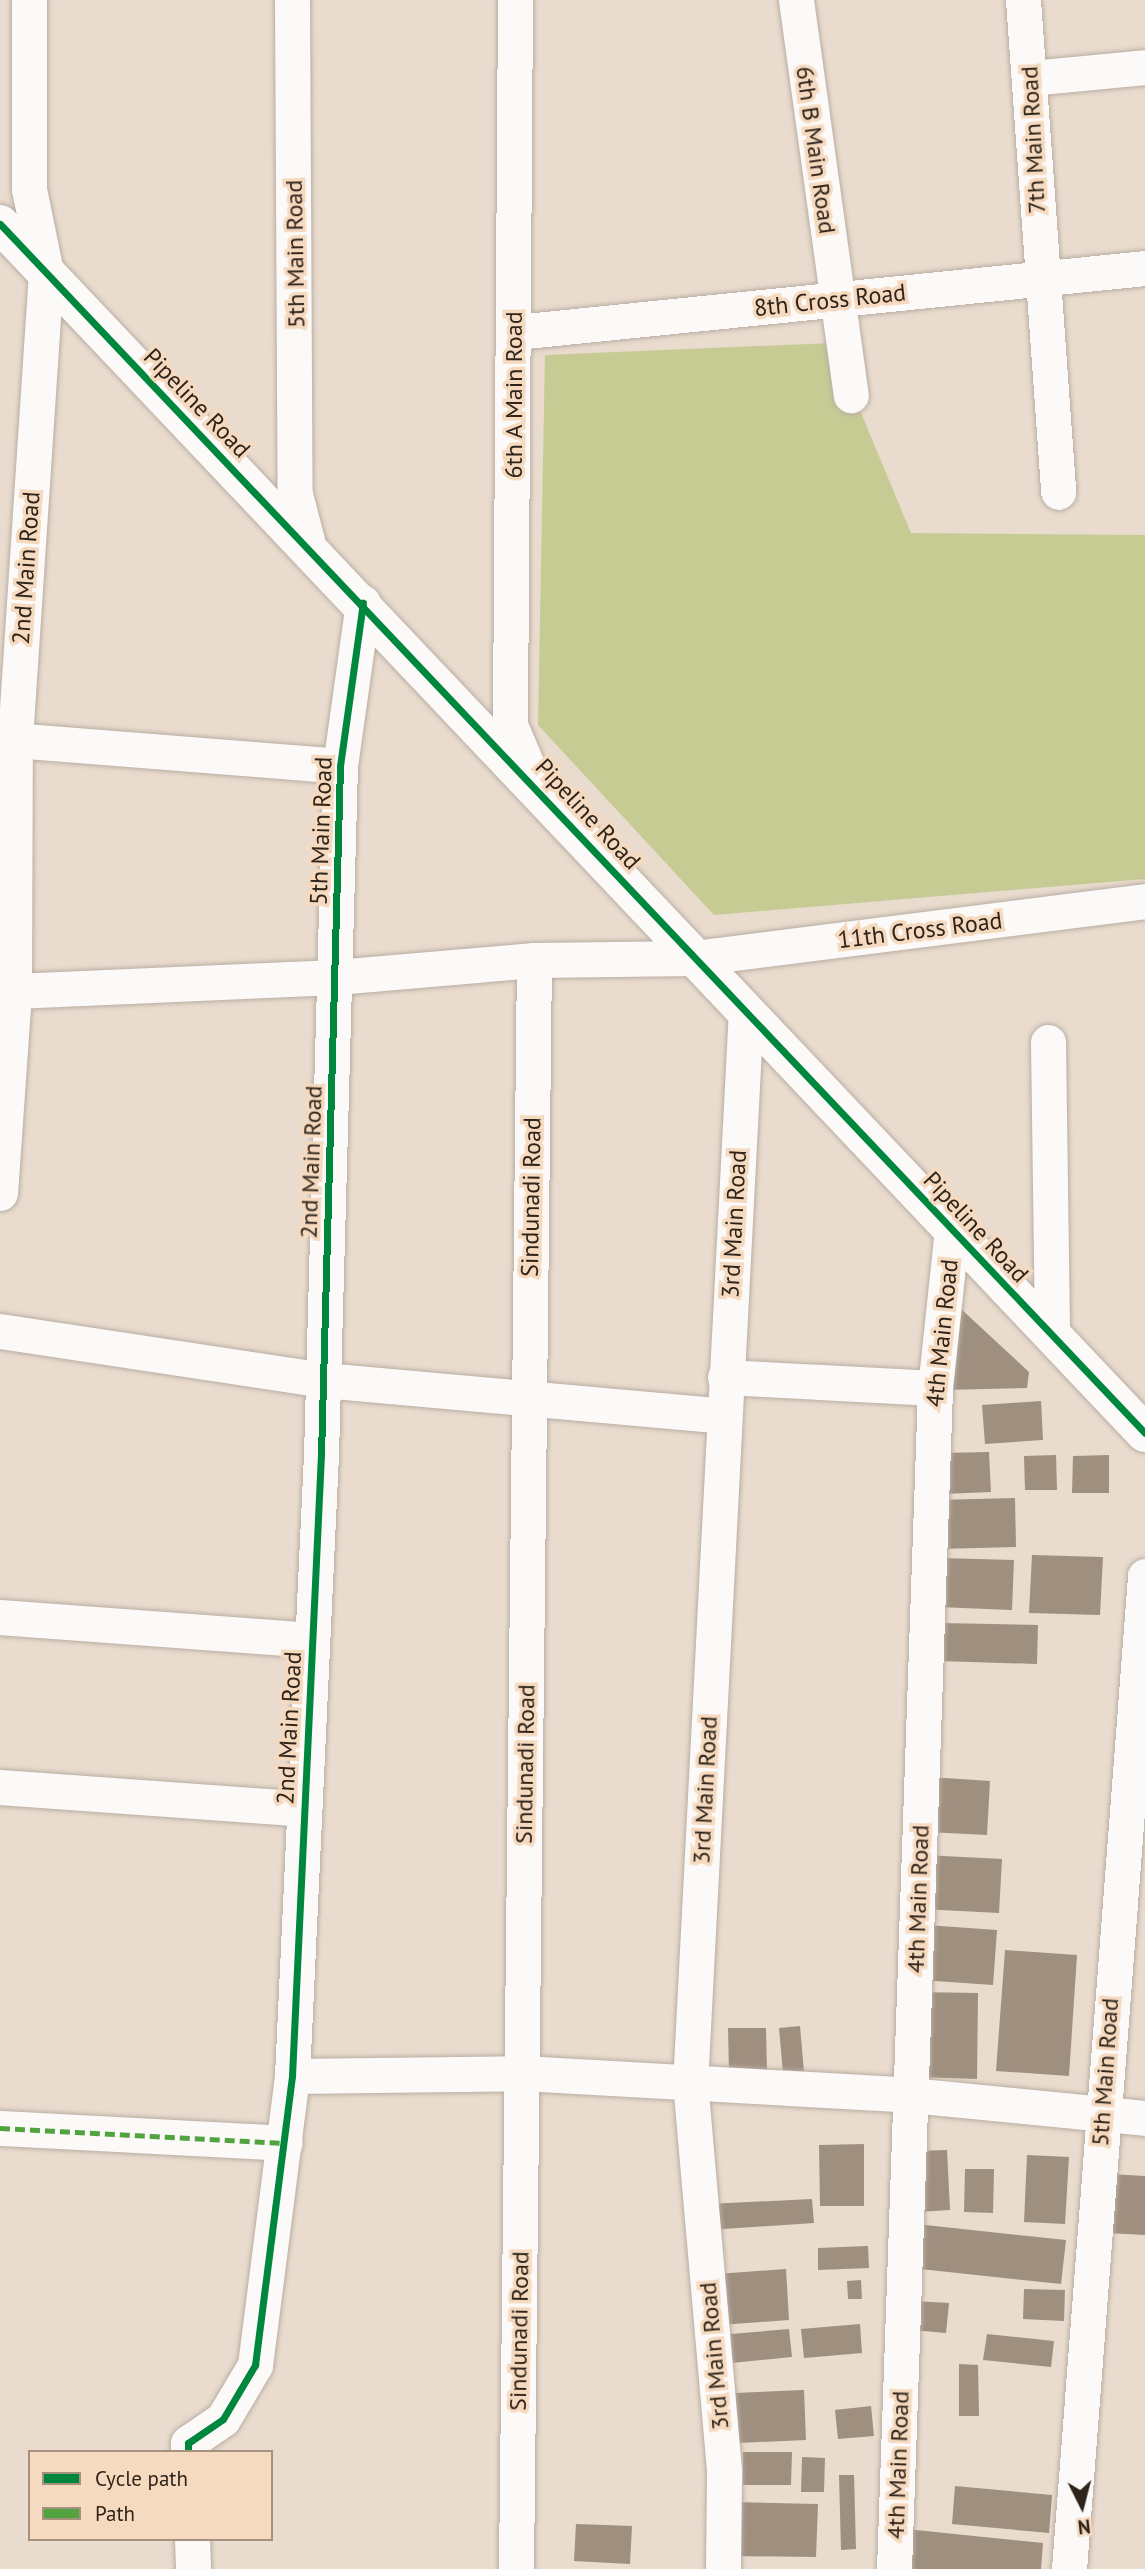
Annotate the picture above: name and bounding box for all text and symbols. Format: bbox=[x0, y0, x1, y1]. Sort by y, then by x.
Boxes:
street label: 6th B Main Road bbox=[790, 64, 842, 236]
street label: 7th Main Road bbox=[1015, 65, 1051, 215]
street label: 5th Main Road bbox=[279, 180, 311, 328]
street label: 8th Cross Road bbox=[753, 278, 907, 322]
street label: 6th A Main Road bbox=[500, 311, 528, 479]
street label: Pipeline Road bbox=[138, 342, 256, 464]
street label: 2nd Main Road bbox=[6, 491, 46, 645]
street label: Pipeline Road bbox=[529, 753, 647, 875]
street label: 5th Main Road bbox=[304, 756, 338, 906]
street label: 11th Cross Road bbox=[836, 906, 1004, 954]
street label: 2nd Main Road bbox=[294, 1085, 328, 1239]
street label: Sindunadi Road bbox=[515, 1117, 547, 1277]
street label: 3rd Main Road bbox=[716, 1149, 752, 1299]
street label: Pipeline Road bbox=[917, 1166, 1035, 1288]
street label: 4th Main Road bbox=[920, 1258, 964, 1408]
street label: 2nd Main Road bbox=[271, 1651, 307, 1805]
street label: Sindunadi Road bbox=[509, 1684, 541, 1844]
street label: 3rd Main Road bbox=[687, 1715, 723, 1865]
street label: 4th Main Road bbox=[901, 1824, 935, 1974]
street label: 5th Main Road bbox=[1085, 1997, 1125, 2147]
street label: Sindunadi Road bbox=[503, 2251, 535, 2411]
street label: 3rd Main Road bbox=[693, 2281, 735, 2431]
street label: 4th Main Road bbox=[881, 2390, 915, 2540]
legend bbox=[28, 2450, 273, 2541]
text: Cycle path bbox=[95, 2465, 188, 2492]
north arrow bbox=[1047, 2471, 1117, 2541]
text: Path bbox=[95, 2500, 135, 2527]
text: N bbox=[1077, 2514, 1092, 2539]

